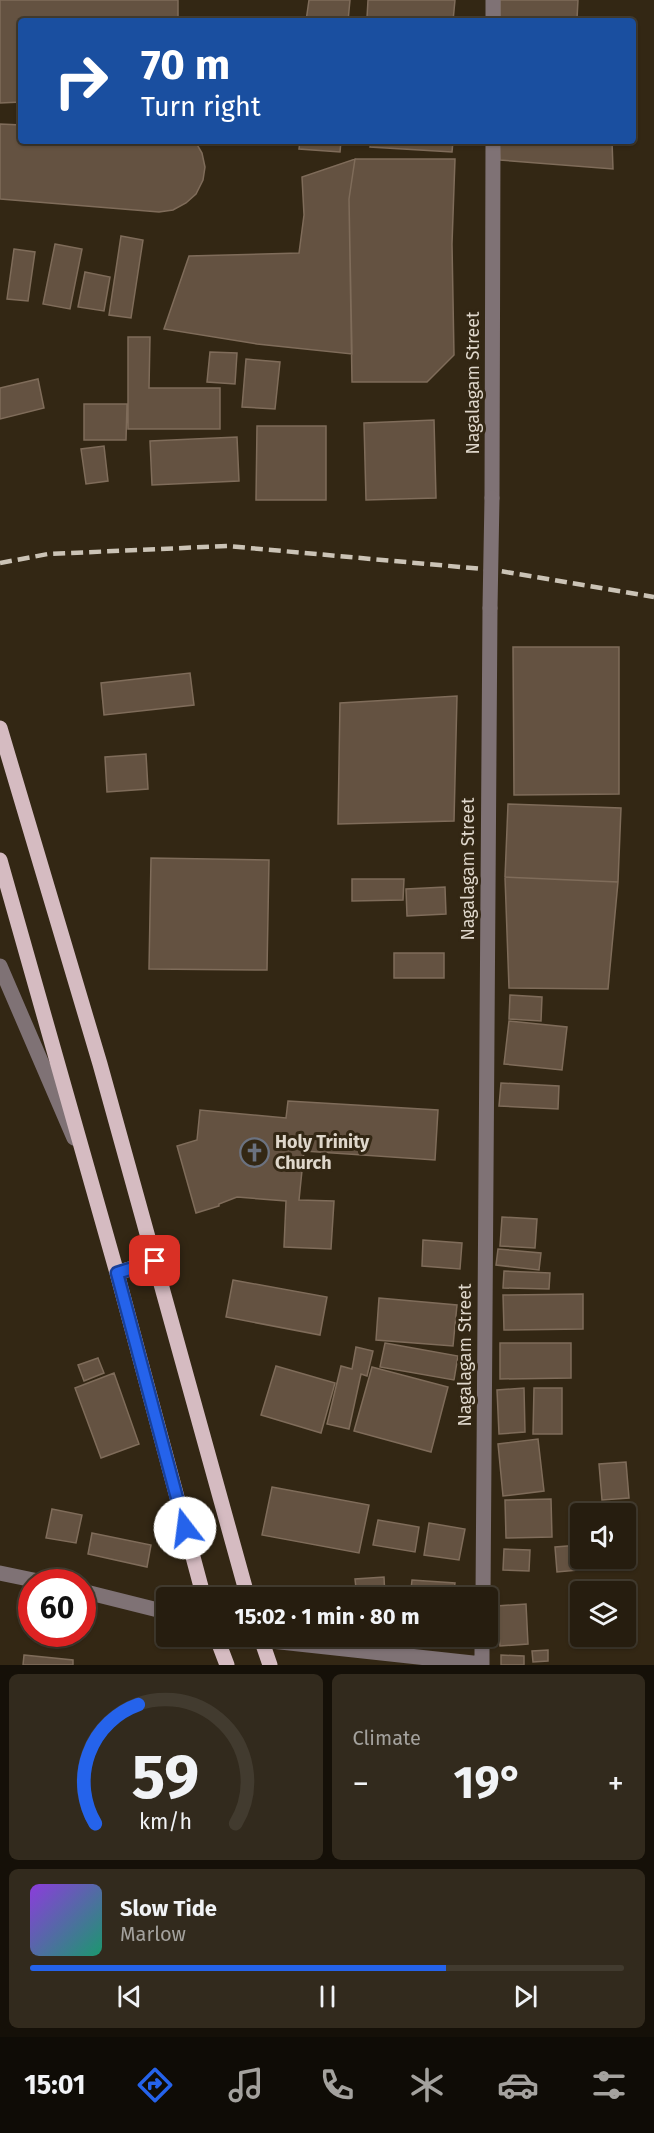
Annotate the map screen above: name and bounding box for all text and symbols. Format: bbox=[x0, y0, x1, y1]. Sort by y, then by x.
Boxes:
text: 70 m bbox=[141, 40, 230, 90]
icon: right bbox=[42, 42, 120, 120]
text: Turn right bbox=[141, 91, 261, 123]
street label: Nagalagam Street bbox=[462, 311, 484, 455]
street label: Nagalagam Street bbox=[457, 797, 479, 941]
place label: Holy Trinity Church bbox=[275, 1131, 370, 1174]
church icon: Holy Trinity Church bbox=[238, 1136, 270, 1168]
pin bbox=[129, 1235, 180, 1286]
icon: arrive bbox=[138, 1244, 171, 1277]
street label: Nagalagam Street bbox=[454, 1283, 476, 1427]
position arrow bbox=[153, 1496, 217, 1560]
map controls bbox=[570, 1503, 636, 1647]
button: sound bbox=[570, 1503, 636, 1569]
speed limit sign: 60 bbox=[18, 1569, 96, 1647]
button: layers bbox=[570, 1581, 636, 1647]
text: 15:02 · 1 min · 80 m bbox=[234, 1603, 420, 1630]
text: Climate bbox=[353, 1726, 421, 1750]
text: 59 bbox=[132, 1740, 199, 1815]
text: 19° bbox=[454, 1756, 523, 1810]
text: − bbox=[353, 1764, 369, 1804]
text: + bbox=[608, 1764, 624, 1804]
text: km/h bbox=[139, 1809, 192, 1835]
text: Slow Tide bbox=[120, 1895, 217, 1922]
text: Marlow bbox=[120, 1922, 186, 1946]
icon: previous bbox=[113, 1980, 146, 2013]
icon: pause bbox=[311, 1980, 344, 2013]
icon: next bbox=[509, 1980, 542, 2013]
icon: directions bbox=[134, 2064, 176, 2106]
icon: music bbox=[225, 2064, 267, 2106]
icon: phone bbox=[316, 2064, 358, 2106]
icon: climate bbox=[406, 2064, 448, 2106]
icon: car bbox=[497, 2064, 539, 2106]
icon: filters bbox=[588, 2064, 630, 2106]
text: 15:01 bbox=[24, 2069, 86, 2101]

